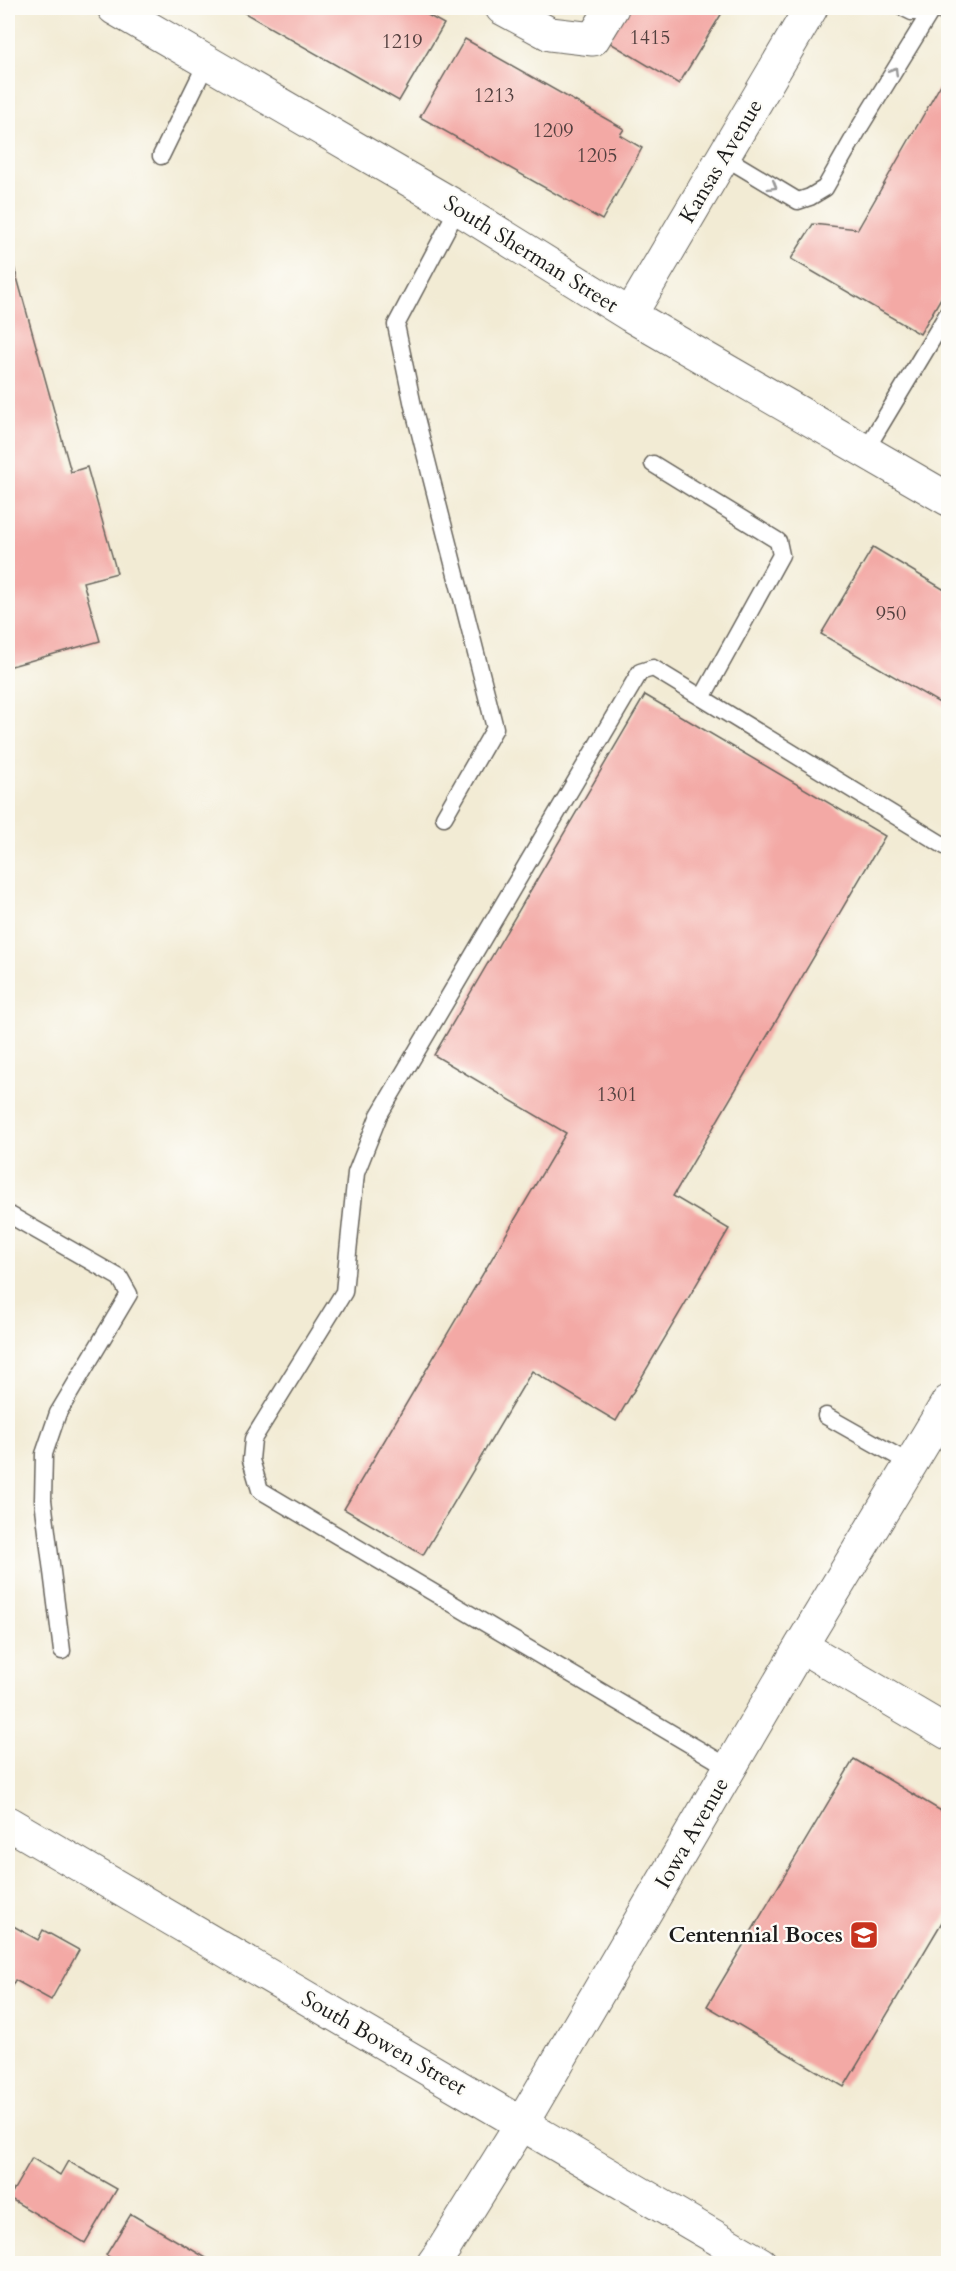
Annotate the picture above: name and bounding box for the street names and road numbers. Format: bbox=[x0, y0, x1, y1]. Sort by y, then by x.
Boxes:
street label: Kansas Avenue bbox=[672, 93, 770, 229]
street label: South Sherman Street bbox=[438, 188, 624, 320]
street label: Iowa Avenue bbox=[648, 1772, 736, 1894]
street label: South Bowen Street bbox=[296, 1984, 472, 2102]

